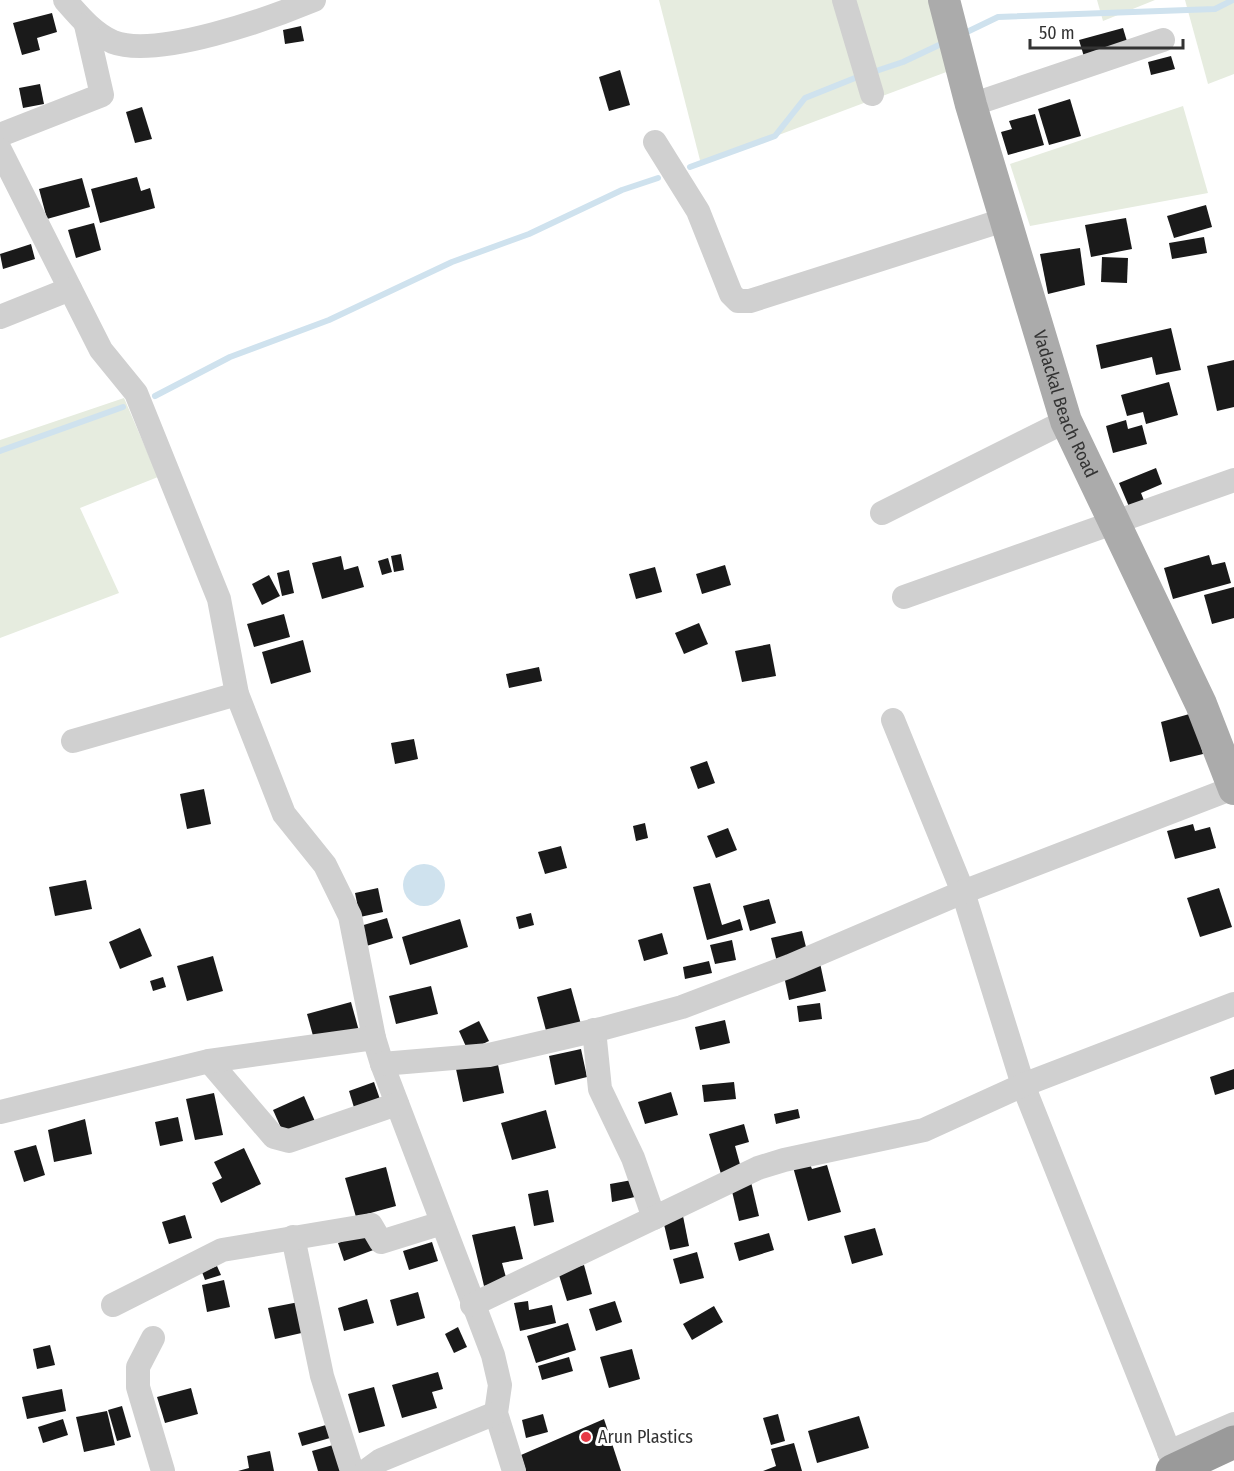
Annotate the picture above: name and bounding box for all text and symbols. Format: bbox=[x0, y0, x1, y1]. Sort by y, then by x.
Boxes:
scale bar bbox=[1030, 12, 1183, 50]
text: 50 m bbox=[1039, 22, 1075, 44]
street label: Vadackal Beach Road bbox=[1028, 328, 1102, 481]
place label: Arun Plastics bbox=[598, 1426, 693, 1448]
marker: Arun Plastics bbox=[579, 1430, 593, 1444]

